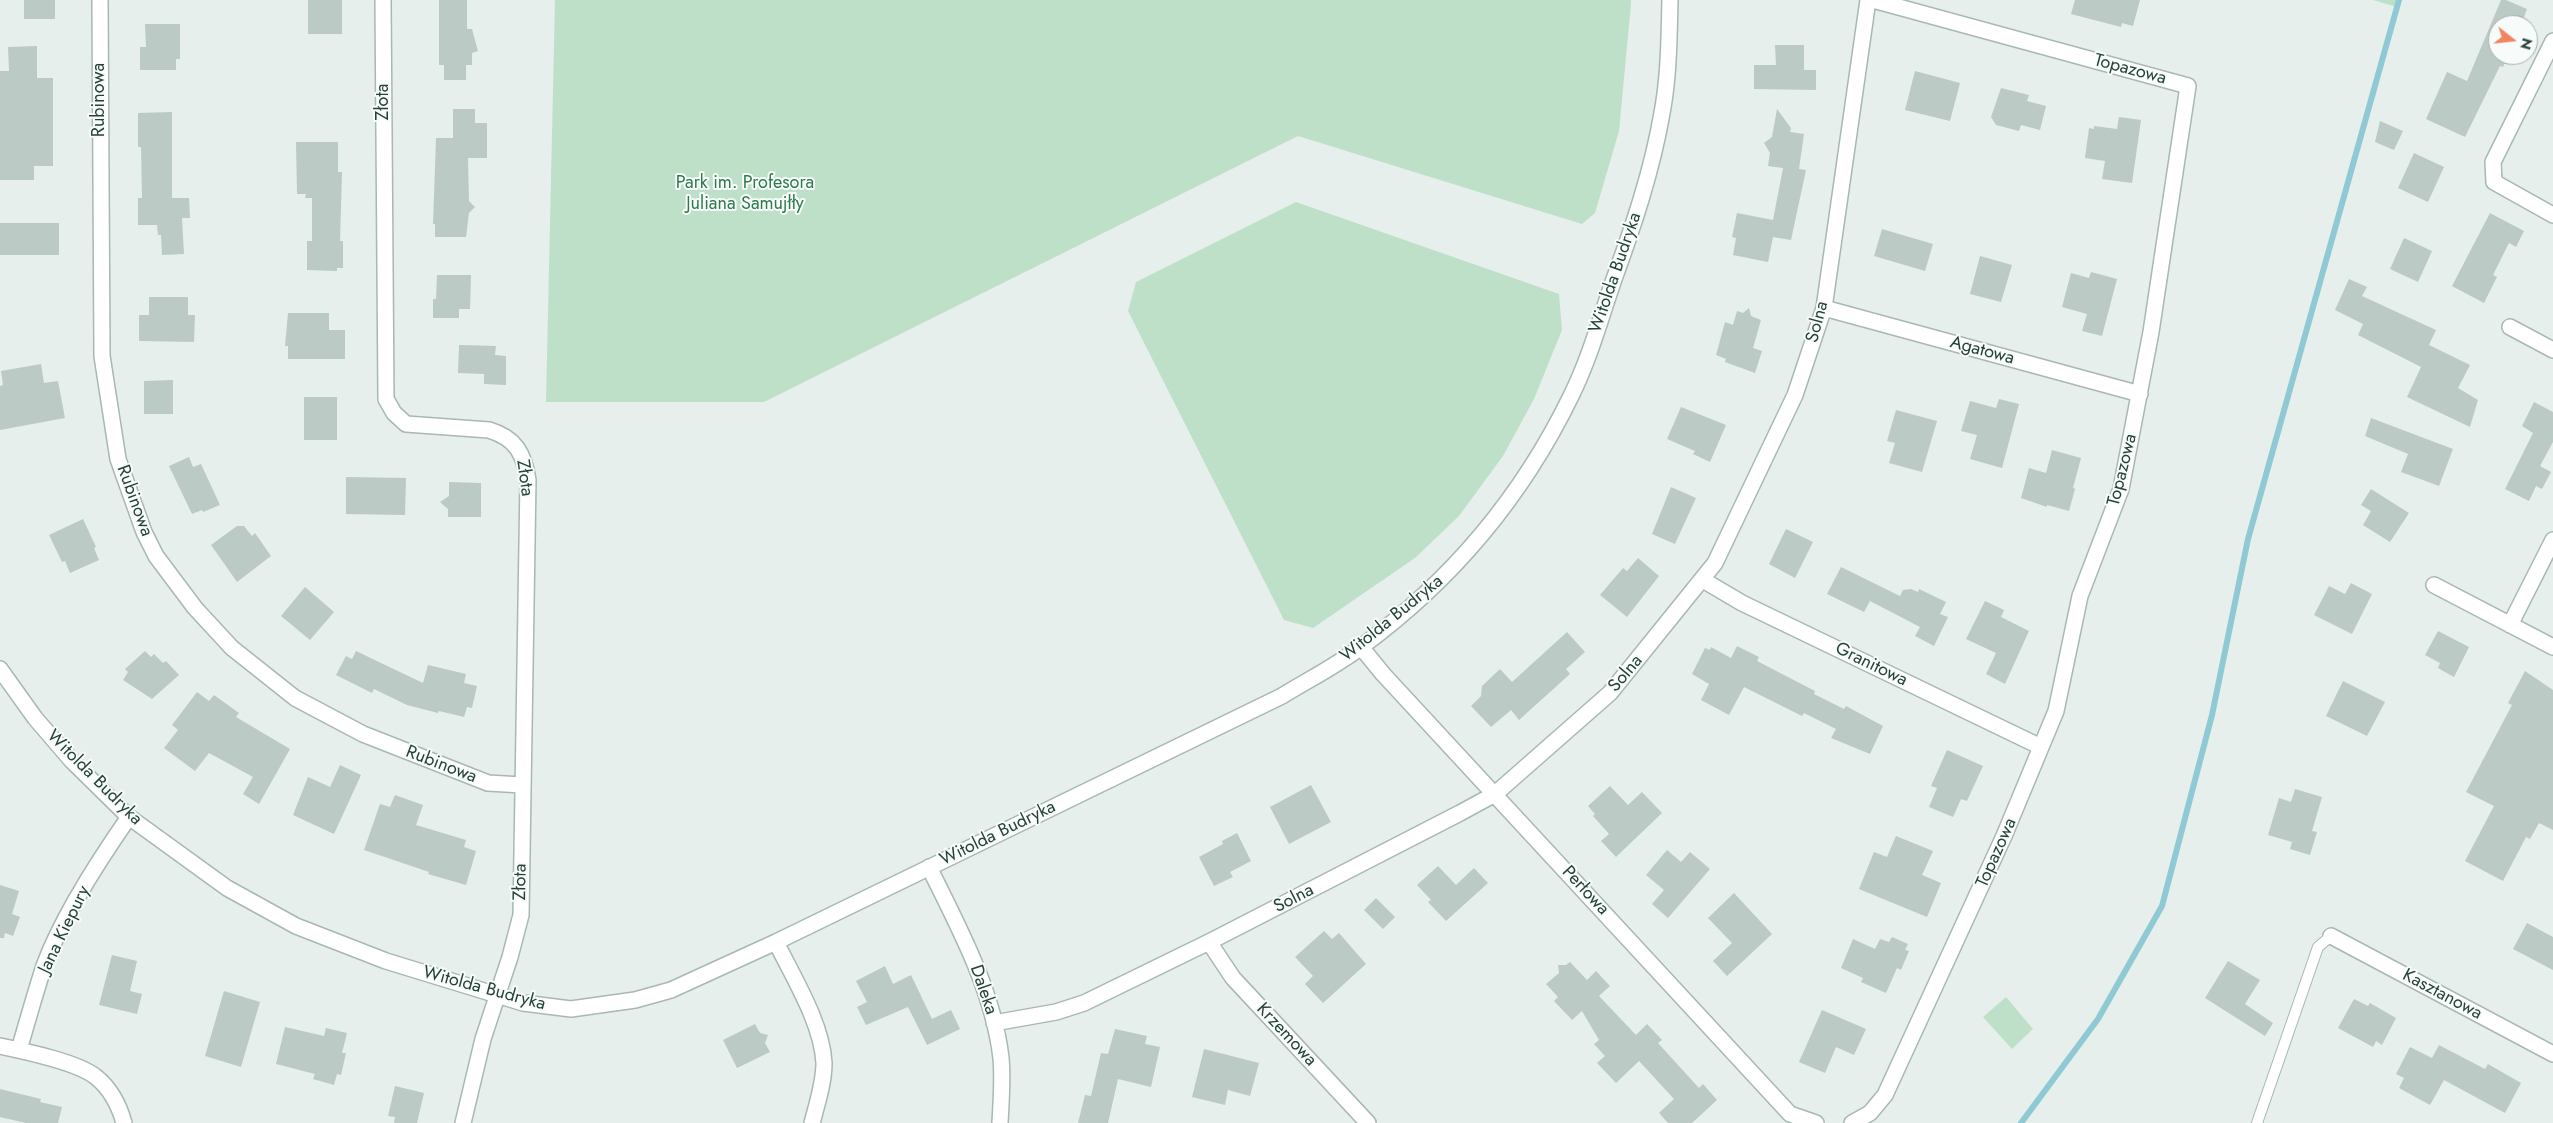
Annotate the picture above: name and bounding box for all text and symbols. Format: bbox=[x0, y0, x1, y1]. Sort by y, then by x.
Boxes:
north arrow bbox=[2488, 15, 2538, 65]
text: N bbox=[2515, 36, 2538, 52]
street label: Topazowa bbox=[2092, 50, 2168, 90]
street label: Rubinowa bbox=[89, 63, 111, 137]
street label: Złota bbox=[373, 84, 395, 120]
park label: Park im. Profesora Juliana Samujłły bbox=[676, 173, 814, 215]
street label: Witolda Budryka bbox=[1585, 210, 1647, 336]
street label: Solna bbox=[1802, 299, 1834, 345]
street label: Agatowa bbox=[1948, 332, 2016, 370]
street label: Topazowa bbox=[2104, 432, 2142, 508]
street label: Złota bbox=[511, 458, 537, 498]
street label: Rubinowa bbox=[111, 462, 157, 540]
street label: Witolda Budryka bbox=[1336, 571, 1448, 667]
street label: Granitowa bbox=[1831, 638, 1911, 692]
street label: Solna bbox=[1604, 651, 1648, 697]
street label: Witolda Budryka bbox=[42, 726, 146, 830]
street label: Rubinowa bbox=[402, 742, 480, 788]
street label: Witolda Budryka bbox=[937, 797, 1059, 871]
street label: Topazowa bbox=[1972, 815, 2022, 891]
street label: Perłowa bbox=[1557, 862, 1613, 920]
street label: Złota bbox=[510, 863, 532, 901]
street label: Solna bbox=[1270, 880, 1318, 918]
street label: Jana Kiepury bbox=[34, 883, 96, 977]
street label: Witolda Budryka bbox=[420, 962, 548, 1016]
street label: Daleka bbox=[965, 962, 1001, 1018]
street label: Kasztanowa bbox=[2398, 965, 2486, 1025]
street label: Krzemowa bbox=[1251, 999, 1321, 1071]

